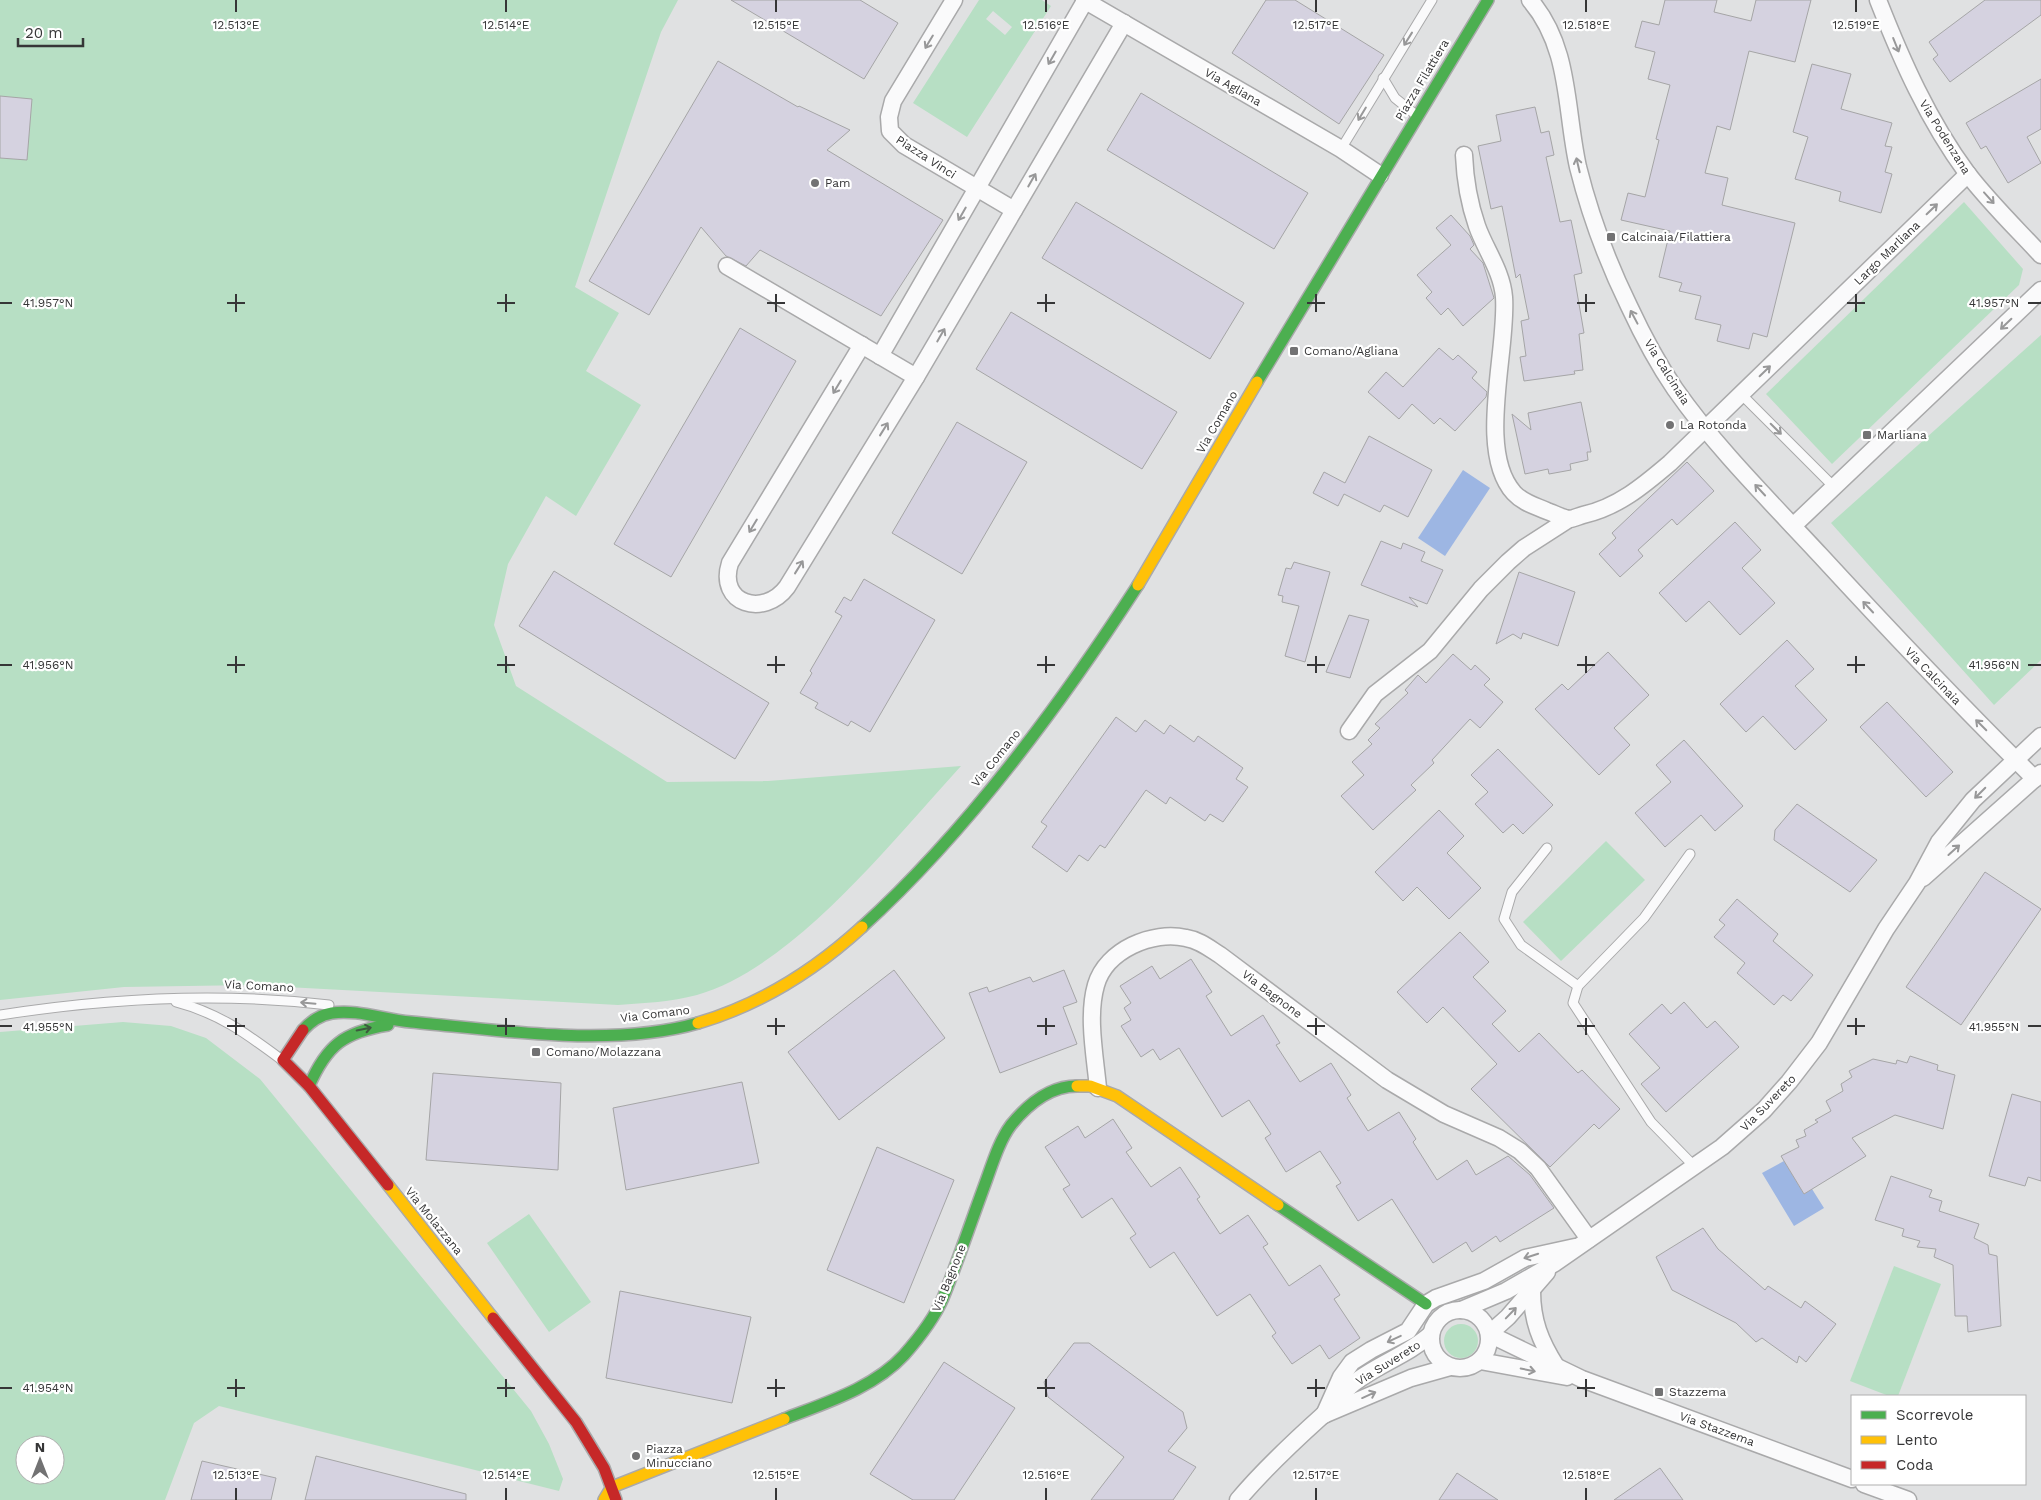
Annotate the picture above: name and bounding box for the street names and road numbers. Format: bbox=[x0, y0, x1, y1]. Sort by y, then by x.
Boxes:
street label: Piazza Filattiera bbox=[1392, 37, 1452, 123]
street label: Via Agliana bbox=[1202, 65, 1264, 109]
street label: Via Podenzana bbox=[1916, 97, 1974, 177]
street label: Piazza Vinci bbox=[893, 132, 959, 182]
street label: Largo Marliana bbox=[1851, 218, 1923, 288]
street label: Via Calcinaia bbox=[1641, 337, 1693, 407]
street label: Via Comano bbox=[1193, 388, 1241, 456]
street label: Via Calcinaia bbox=[1902, 644, 1964, 708]
street label: Via Comano bbox=[969, 726, 1023, 790]
street label: Via Bagnone bbox=[1239, 967, 1305, 1021]
street label: Via Comano bbox=[224, 977, 294, 995]
street label: Via Comano bbox=[619, 1003, 691, 1025]
street label: Via Suvereto bbox=[1737, 1072, 1799, 1134]
street label: Via Molazzana bbox=[402, 1184, 466, 1258]
street label: Via Bagnone bbox=[929, 1242, 969, 1314]
street label: Via Suvereto bbox=[1353, 1338, 1423, 1388]
street label: Via Stazzema bbox=[1678, 1409, 1757, 1449]

